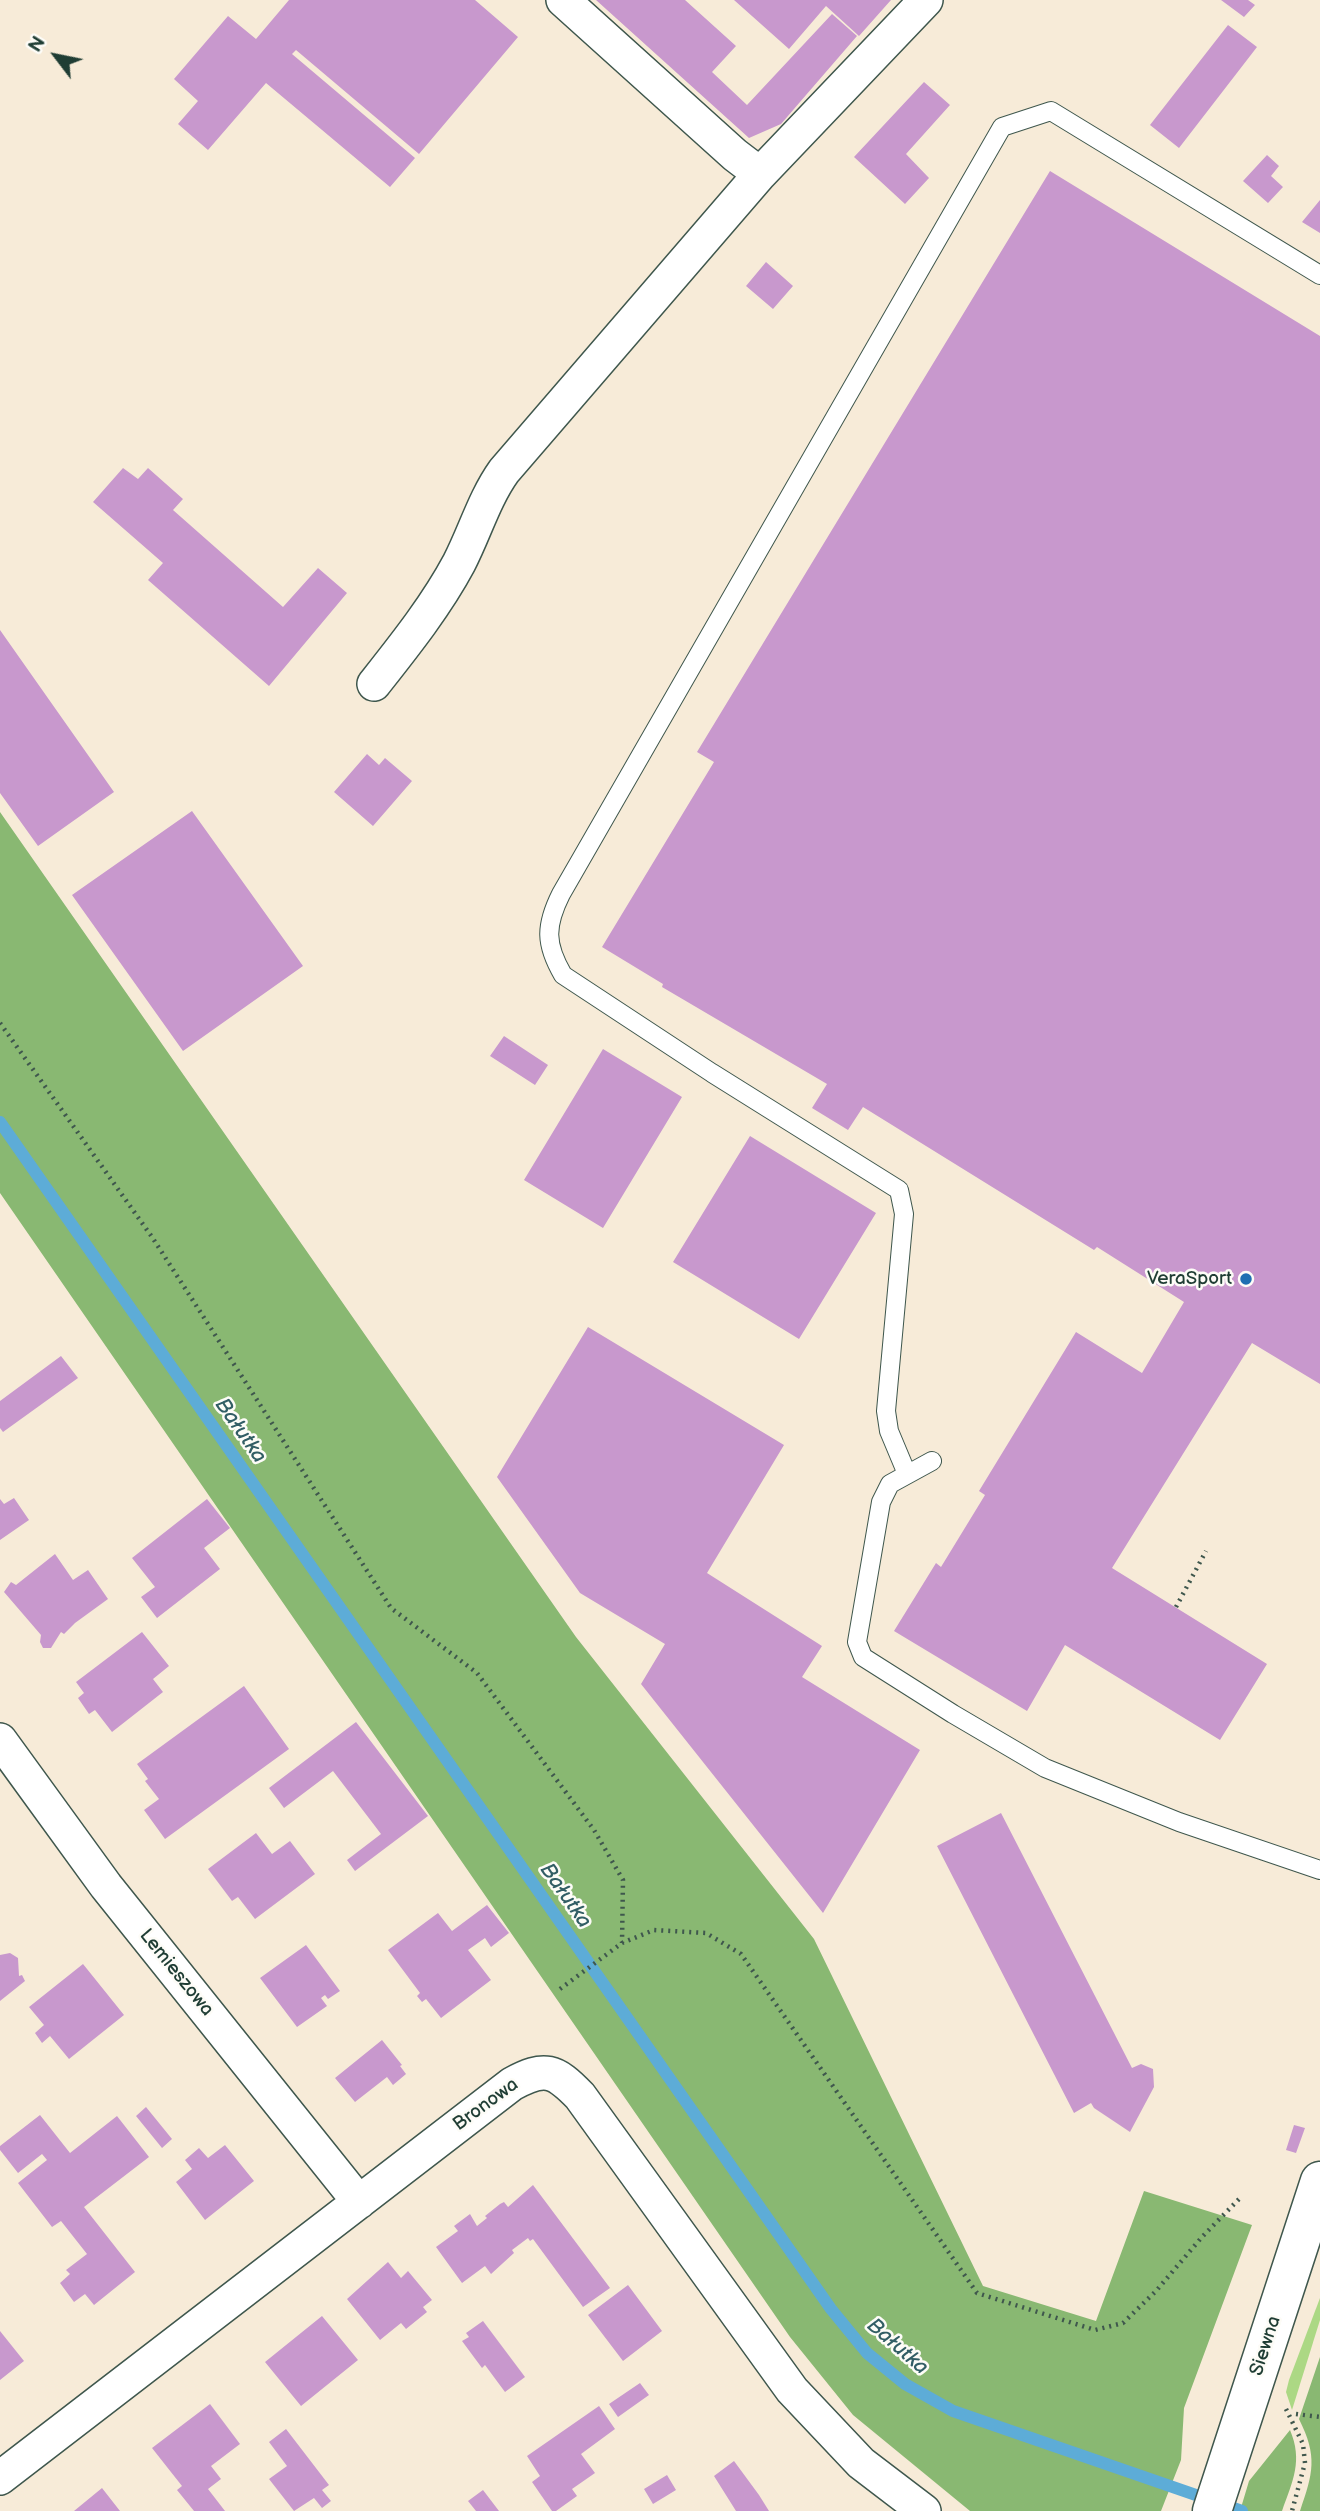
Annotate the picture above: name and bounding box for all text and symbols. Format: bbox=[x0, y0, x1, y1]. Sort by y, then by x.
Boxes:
north arrow bbox=[21, 21, 91, 91]
text: N bbox=[24, 32, 51, 57]
place label: VeraSport bbox=[1147, 1268, 1232, 1290]
marker: VeraSport bbox=[1238, 1271, 1254, 1287]
water label: Bałutka bbox=[209, 1394, 271, 1468]
water label: Bałutka bbox=[534, 1859, 596, 1933]
street label: Lemieszowa bbox=[134, 1925, 218, 2021]
street label: Bronowa bbox=[449, 2074, 523, 2136]
water label: Bałutka bbox=[861, 2313, 933, 2381]
street label: Siewna bbox=[1246, 2313, 1286, 2379]

